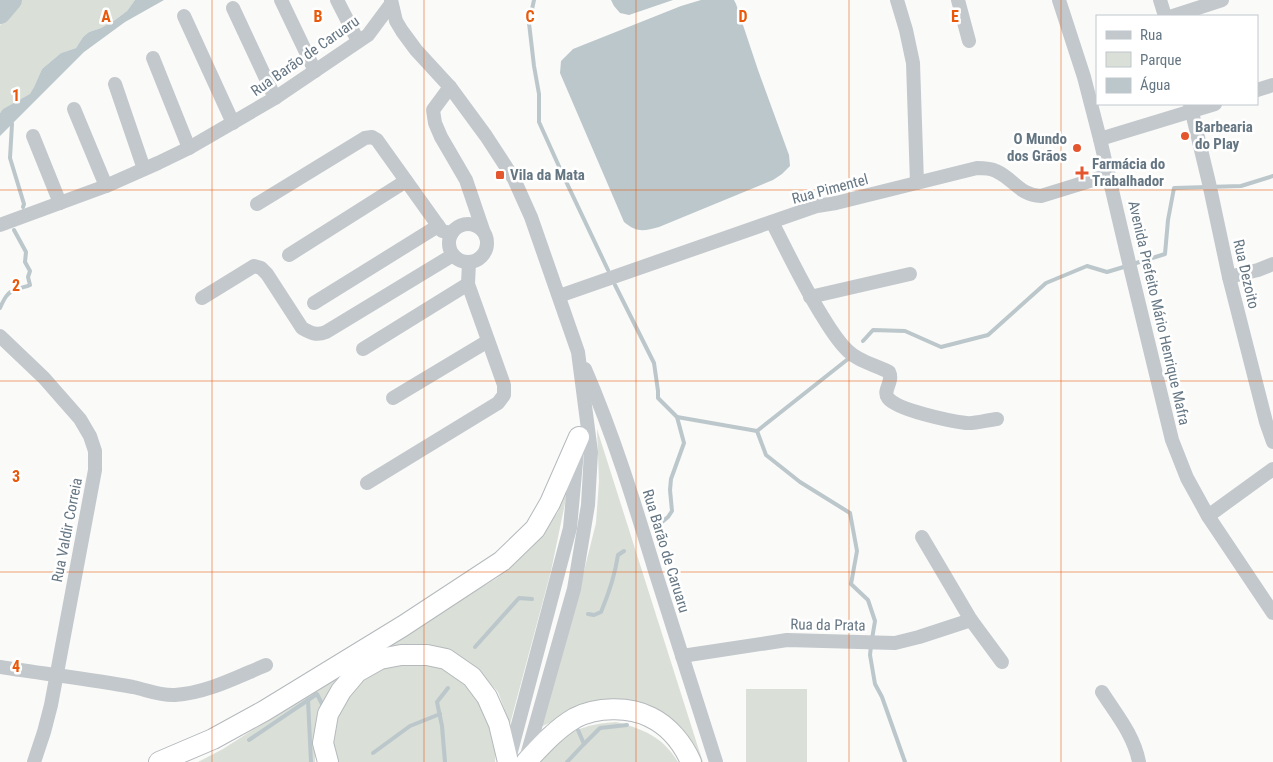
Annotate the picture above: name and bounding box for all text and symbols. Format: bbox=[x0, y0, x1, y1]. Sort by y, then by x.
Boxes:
text: A bbox=[101, 7, 111, 26]
text: C bbox=[525, 7, 535, 26]
text: D bbox=[738, 7, 748, 26]
text: E bbox=[951, 7, 959, 26]
street label: Rua Barão de Caruaru bbox=[247, 12, 363, 100]
legend bbox=[1096, 15, 1258, 105]
text: Rua bbox=[1140, 26, 1162, 44]
text: Parque bbox=[1140, 51, 1182, 69]
text: Água bbox=[1140, 76, 1170, 94]
text: 1 bbox=[12, 86, 20, 105]
place label: Barbearia do Play bbox=[1195, 118, 1253, 153]
place label: O Mundo dos Grãos bbox=[1007, 130, 1067, 165]
marker: Barbearia do Play bbox=[1179, 130, 1191, 142]
marker: O Mundo dos Grãos bbox=[1071, 142, 1083, 154]
place label: Farmácia do Trabalhador bbox=[1092, 155, 1165, 190]
place label: Vila da Mata bbox=[510, 166, 585, 184]
marker: Farmácia do Trabalhador bbox=[1076, 167, 1088, 179]
marker: Vila da Mata bbox=[494, 169, 506, 181]
street label: Rua Pimentel bbox=[790, 170, 870, 208]
street label: Avenida Prefeito Mário Henrique Mafra bbox=[1124, 199, 1194, 427]
street label: Rua Dezoito bbox=[1229, 238, 1263, 310]
text: 2 bbox=[12, 276, 20, 295]
text: 3 bbox=[12, 467, 20, 486]
street label: Rua Valdir Correia bbox=[48, 476, 86, 584]
street label: Rua Barão de Caruaru bbox=[639, 487, 693, 615]
street label: Rua da Prata bbox=[790, 615, 866, 635]
text: 4 bbox=[12, 657, 20, 676]

